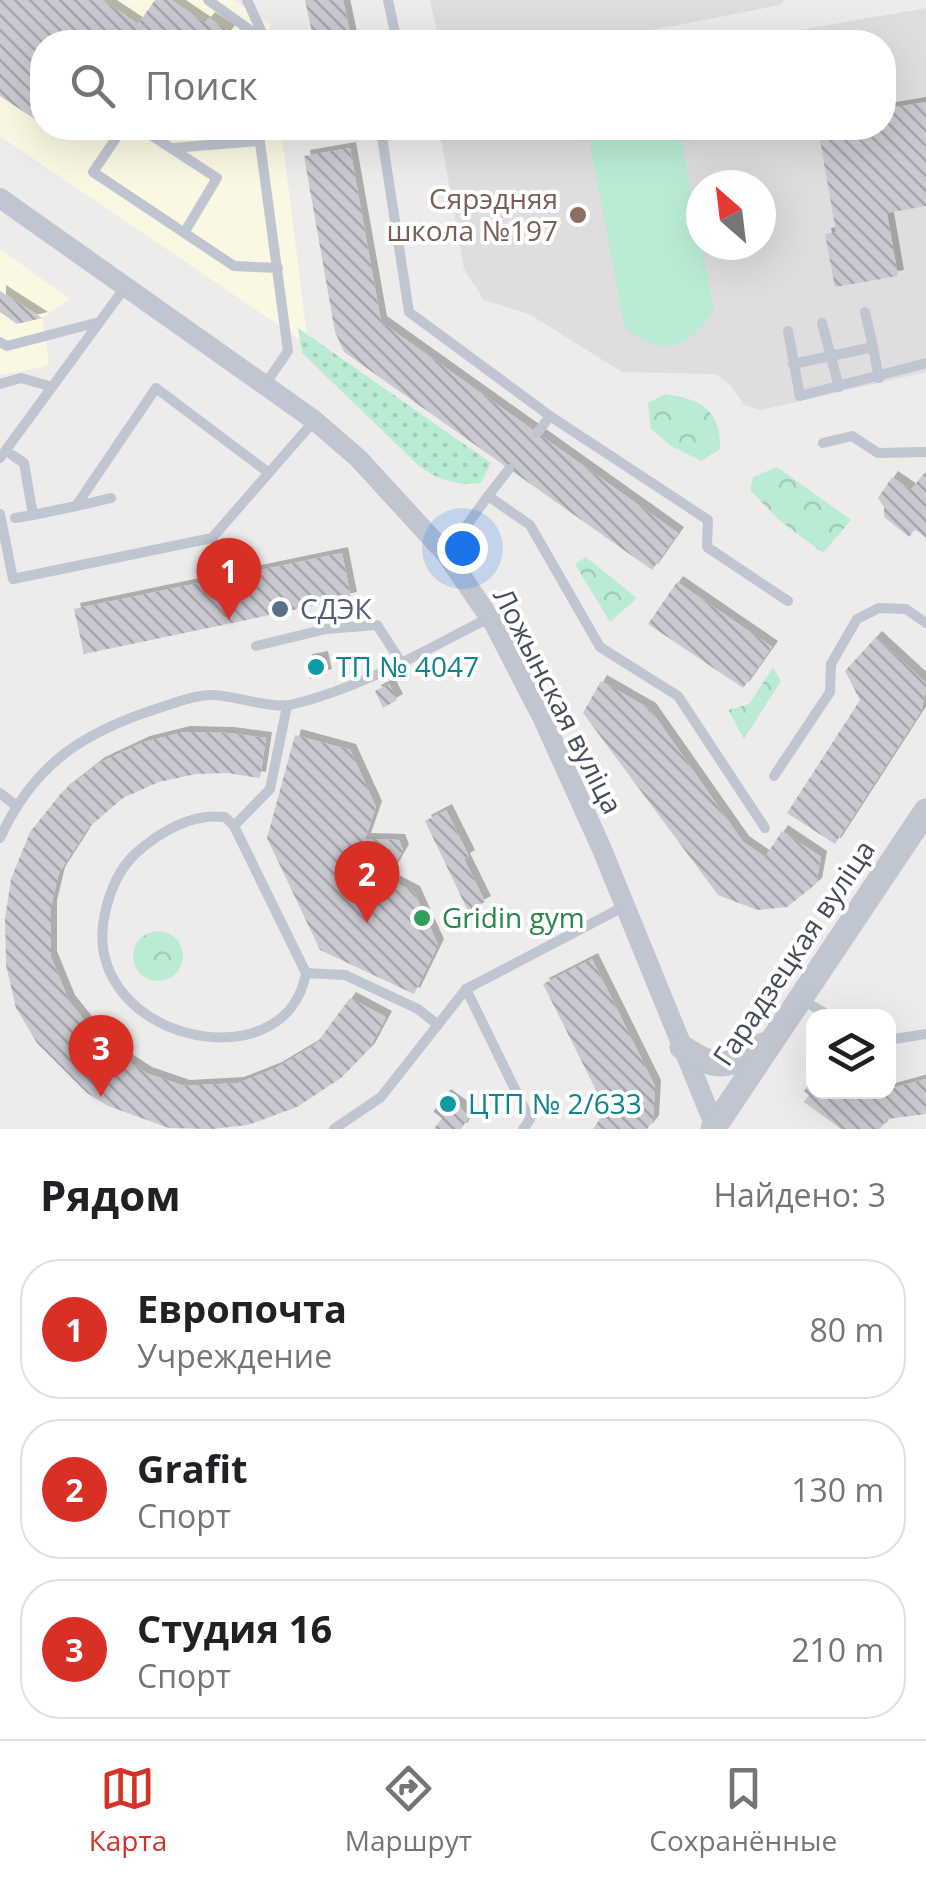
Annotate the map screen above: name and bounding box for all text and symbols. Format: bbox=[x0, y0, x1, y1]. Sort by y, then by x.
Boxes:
search box bbox=[30, 30, 896, 140]
icon: search bbox=[65, 58, 120, 113]
text: Поиск bbox=[145, 59, 258, 111]
north arrow bbox=[686, 170, 776, 260]
place label: Сярэдняя школа №197 bbox=[386, 179, 558, 249]
marker: Сярэдняя школа №197 bbox=[567, 204, 589, 226]
your location bbox=[437, 523, 488, 574]
pin: 1 bbox=[196, 538, 262, 620]
street label: Ложынская вуліца bbox=[485, 581, 632, 820]
place label: СДЭК bbox=[300, 589, 372, 627]
marker: СДЭК bbox=[269, 598, 291, 620]
place label: ТП № 4047 bbox=[336, 647, 479, 685]
marker: ТП № 4047 bbox=[305, 656, 327, 678]
street label: Гарадзецкая вуліца bbox=[703, 832, 883, 1073]
pin: 2 bbox=[334, 840, 400, 923]
place label: Gridin gym bbox=[442, 898, 585, 936]
marker: Gridin gym bbox=[411, 907, 433, 929]
map controls bbox=[806, 1009, 896, 1099]
button: layers bbox=[806, 1009, 896, 1099]
pin: 3 bbox=[68, 1014, 134, 1097]
place label: ЦТП № 2/633 bbox=[468, 1084, 642, 1122]
marker: ЦТП № 2/633 bbox=[437, 1093, 459, 1115]
text: Рядом bbox=[40, 1166, 181, 1223]
text: Найдено: 3 bbox=[713, 1173, 886, 1216]
text: Европочта bbox=[137, 1282, 347, 1334]
text: 1 bbox=[65, 1308, 84, 1351]
text: 80 m bbox=[809, 1308, 884, 1351]
text: Учреждение bbox=[137, 1334, 332, 1377]
text: Grafit bbox=[137, 1442, 248, 1494]
text: 2 bbox=[65, 1468, 84, 1511]
text: 130 m bbox=[791, 1468, 884, 1511]
text: Спорт bbox=[137, 1494, 231, 1537]
text: Студия 16 bbox=[137, 1602, 332, 1654]
text: 3 bbox=[65, 1628, 84, 1671]
text: 210 m bbox=[791, 1628, 884, 1671]
text: Спорт bbox=[137, 1654, 231, 1697]
tab: Карта bbox=[89, 1761, 167, 1859]
tab: Маршрут bbox=[345, 1761, 472, 1859]
tab: Сохранённые bbox=[649, 1761, 837, 1859]

